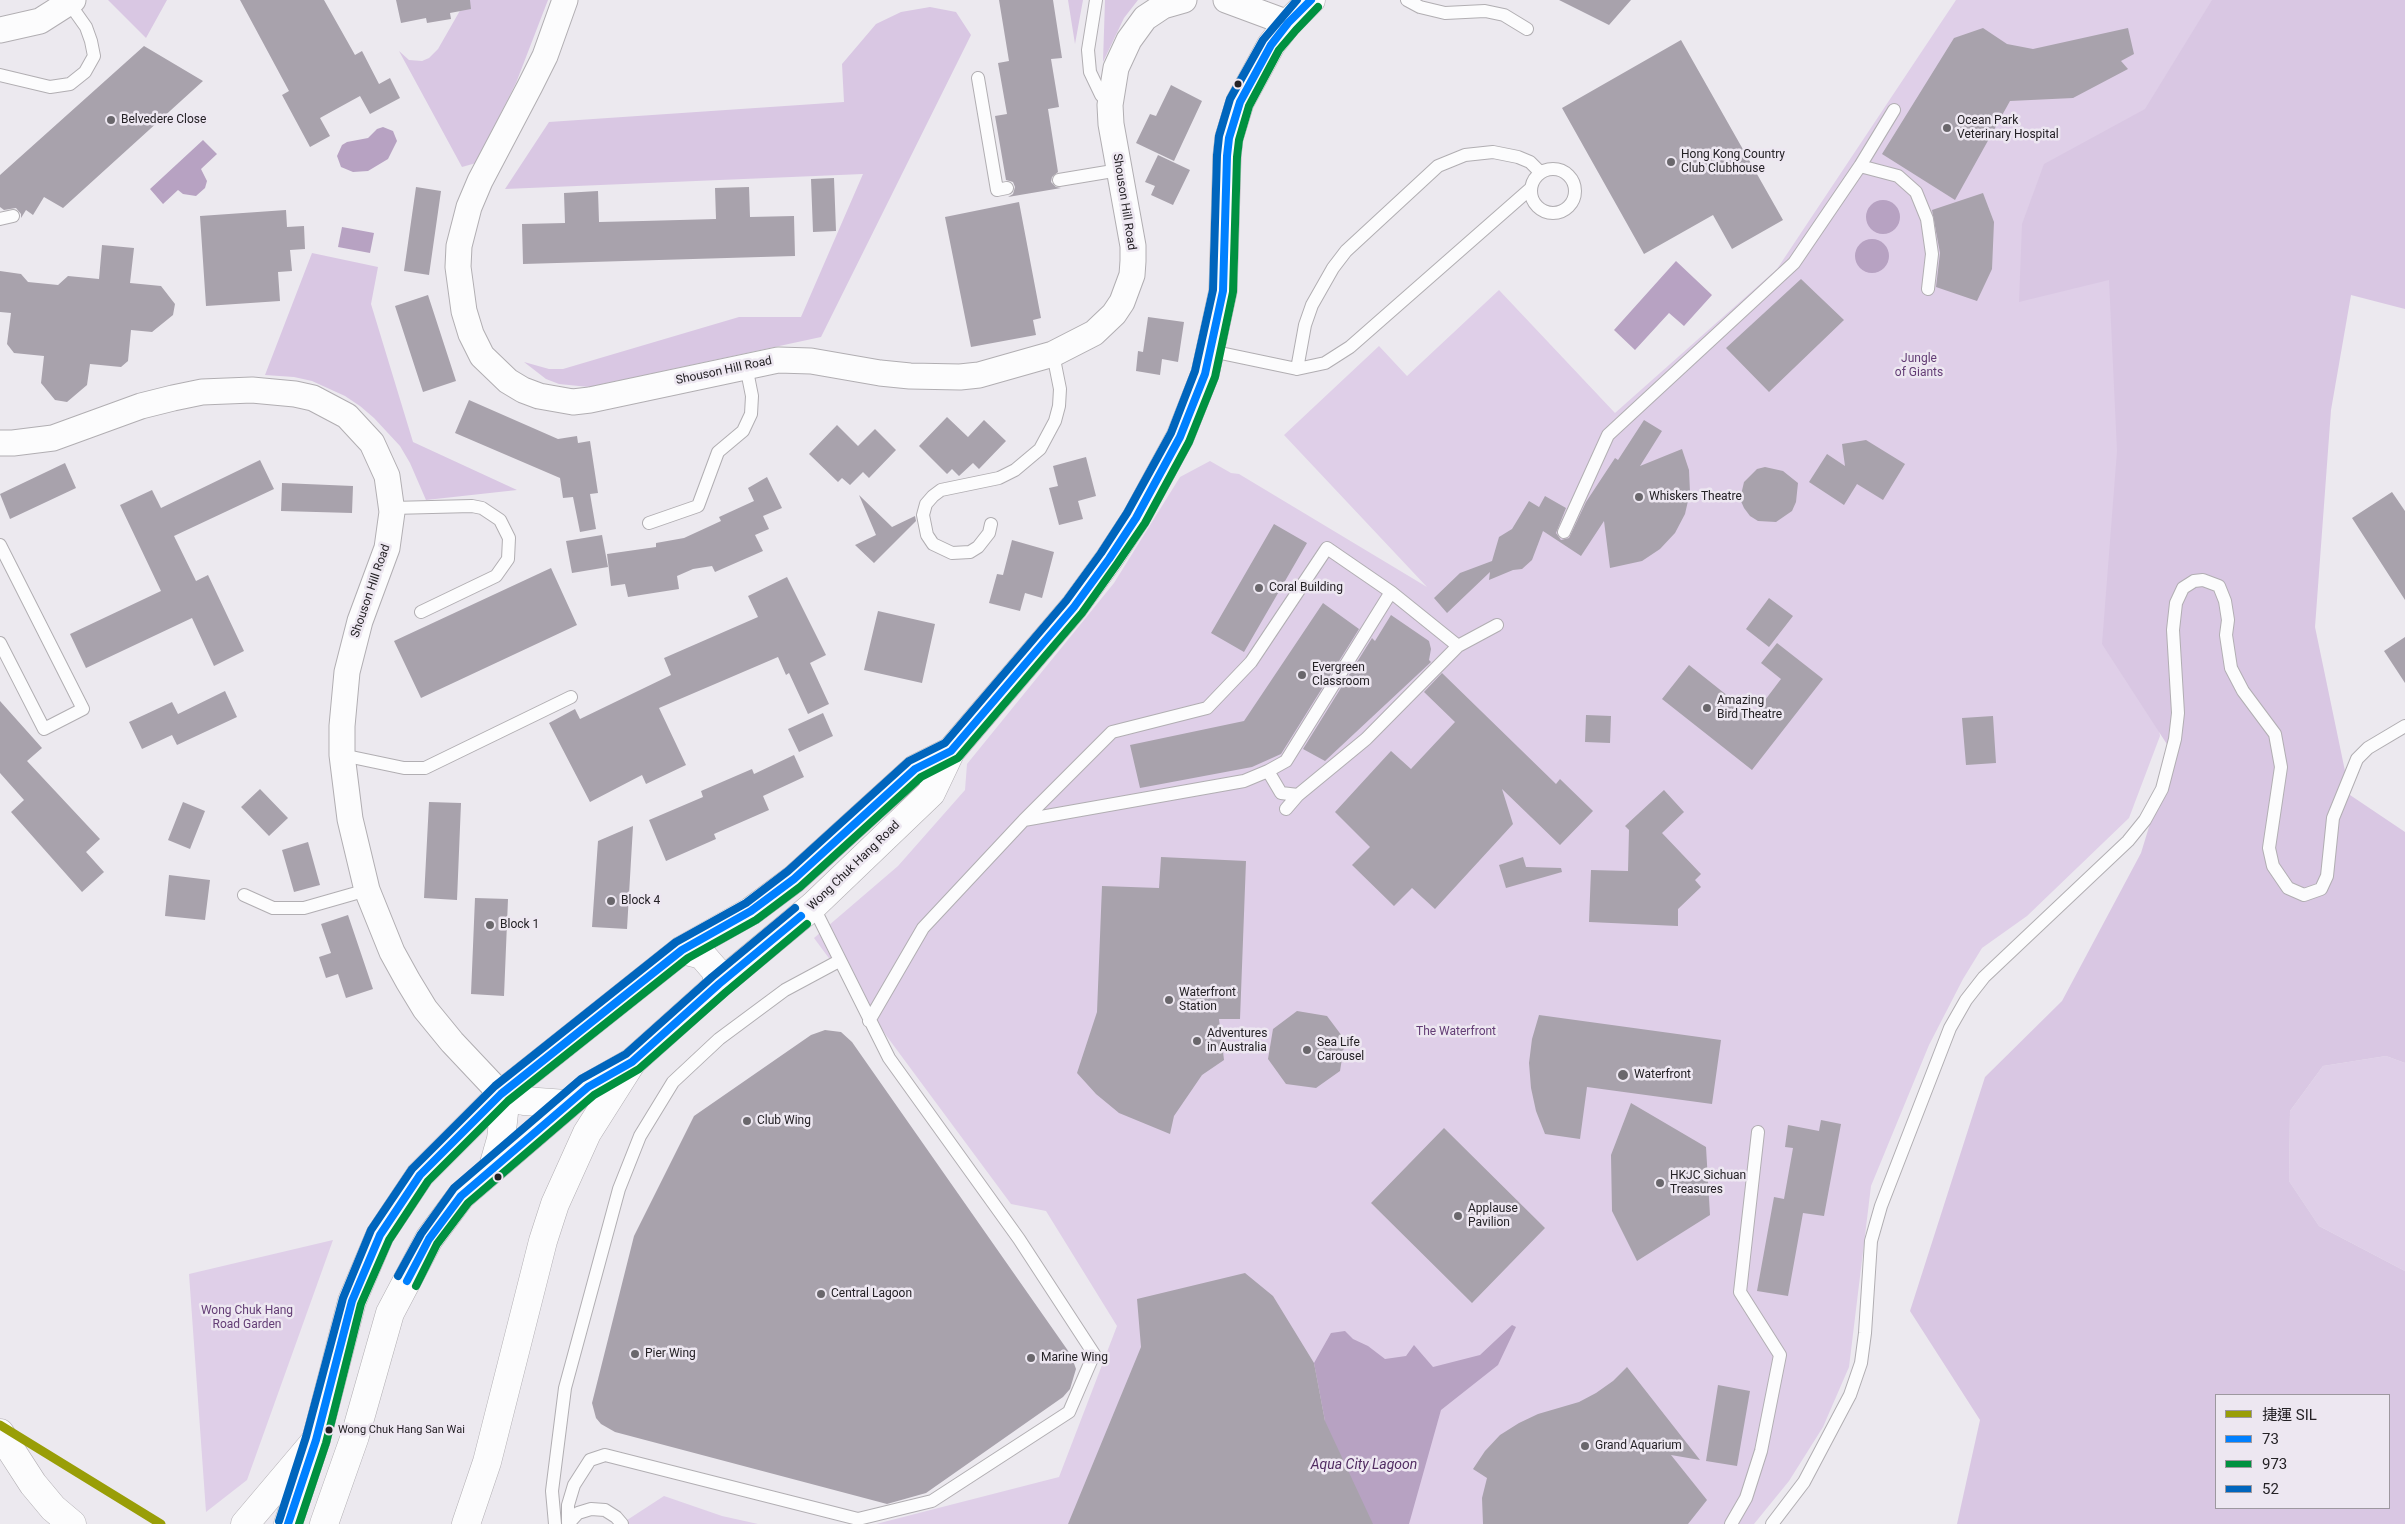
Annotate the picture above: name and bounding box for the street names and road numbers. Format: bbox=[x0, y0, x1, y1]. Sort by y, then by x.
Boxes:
street label: Shouson Hill Road bbox=[1109, 153, 1139, 251]
street label: Shouson Hill Road bbox=[675, 354, 773, 388]
street label: Shouson Hill Road bbox=[348, 542, 394, 640]
street label: Wong Chuk Hang Road bbox=[805, 818, 903, 914]

